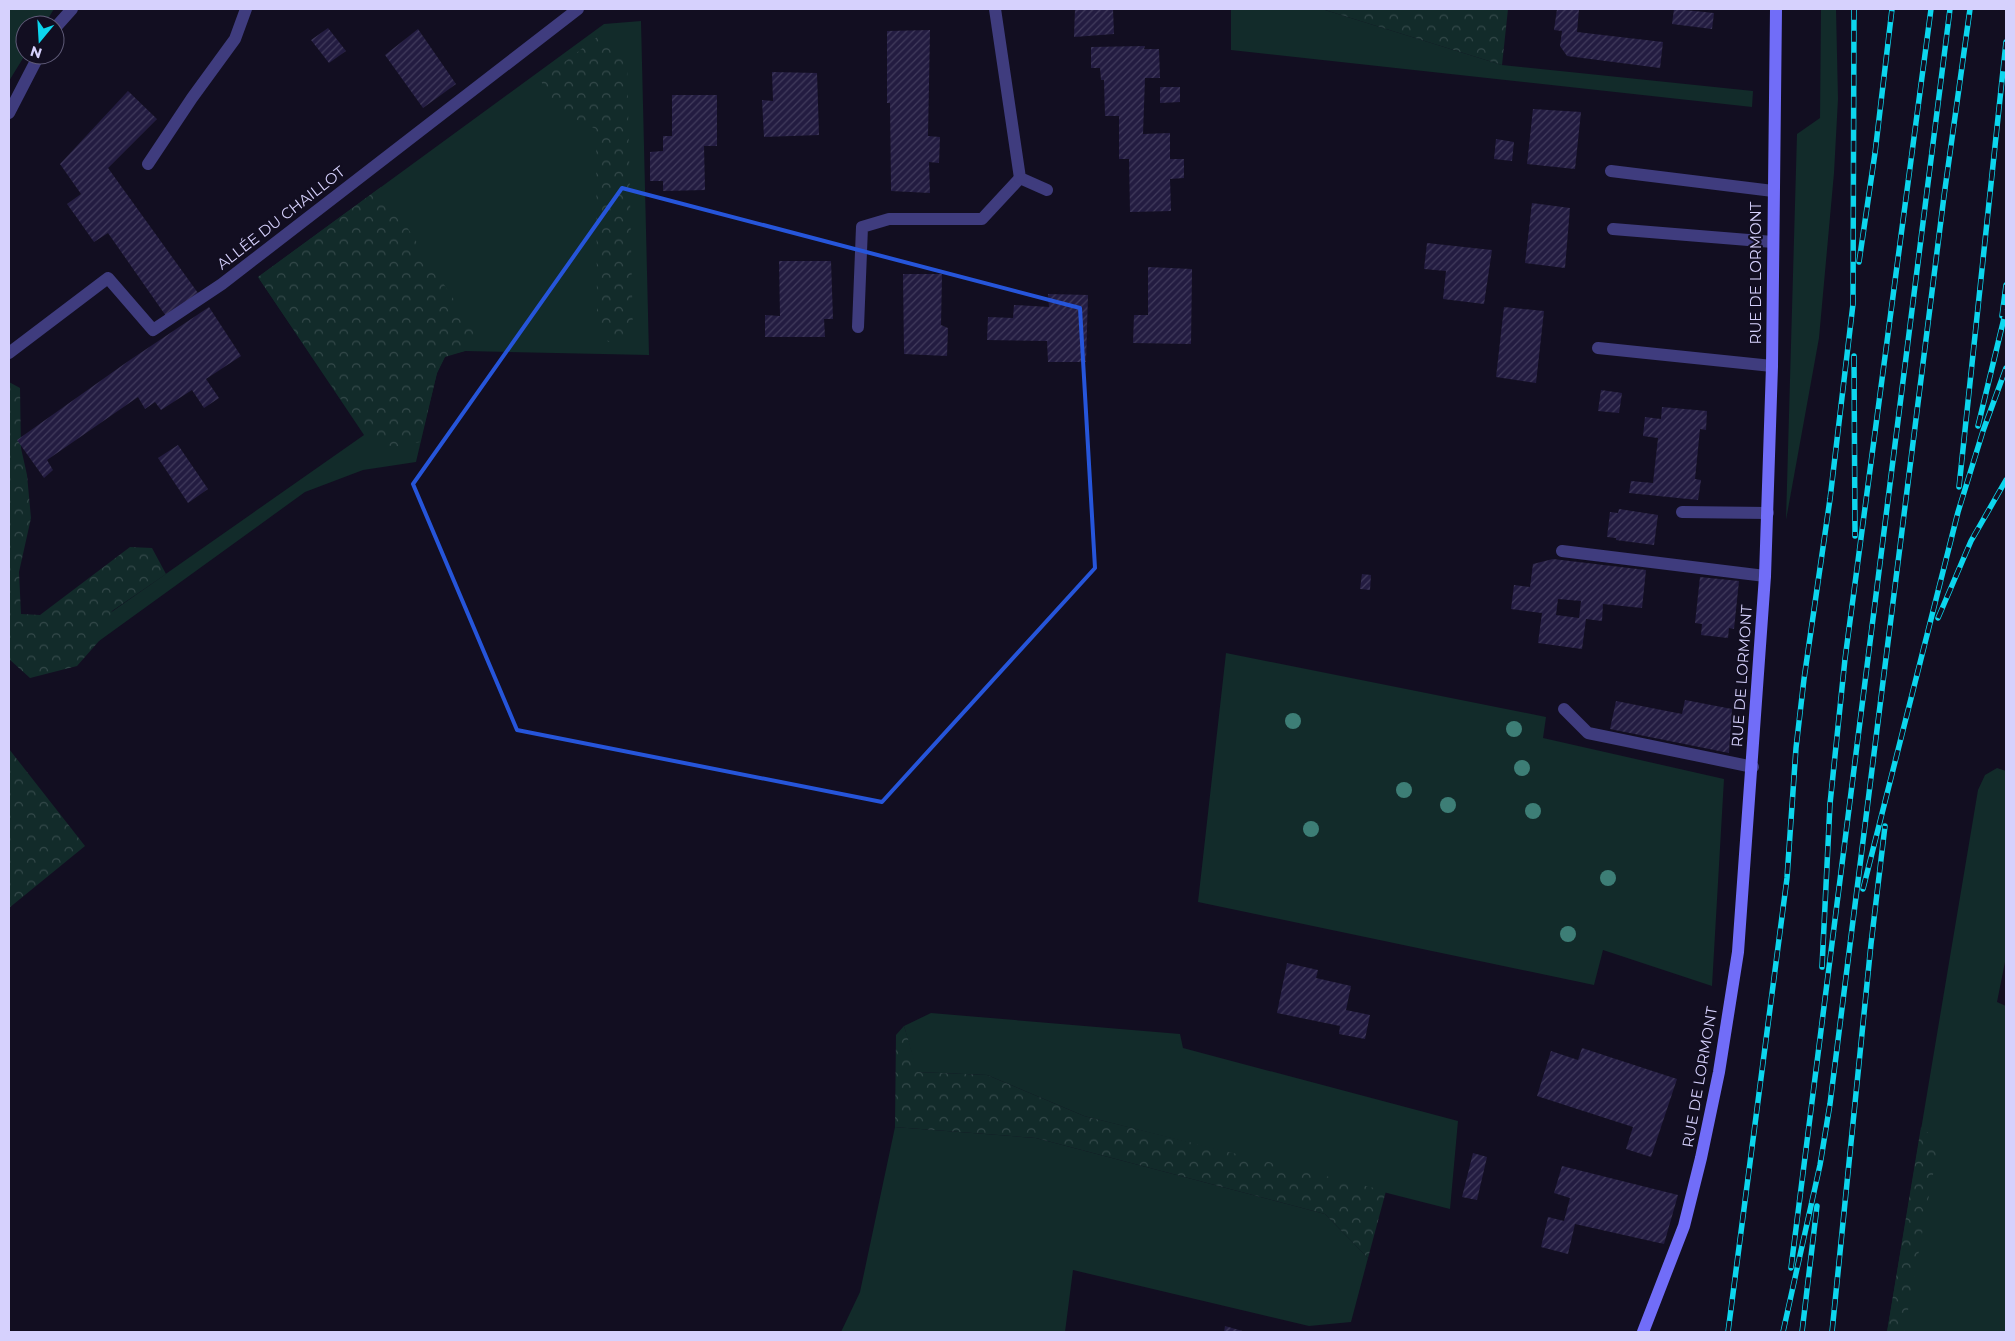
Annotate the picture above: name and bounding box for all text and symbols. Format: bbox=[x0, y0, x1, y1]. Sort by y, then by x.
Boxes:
north arrow bbox=[15, 15, 65, 65]
text: N bbox=[28, 42, 44, 63]
street label: ALLÉE DU CHAILLOT bbox=[213, 161, 349, 273]
street label: RUE DE LORMONT bbox=[1746, 201, 1765, 344]
street label: RUE DE LORMONT bbox=[1727, 604, 1756, 748]
street label: RUE DE LORMONT bbox=[1678, 1005, 1721, 1149]

